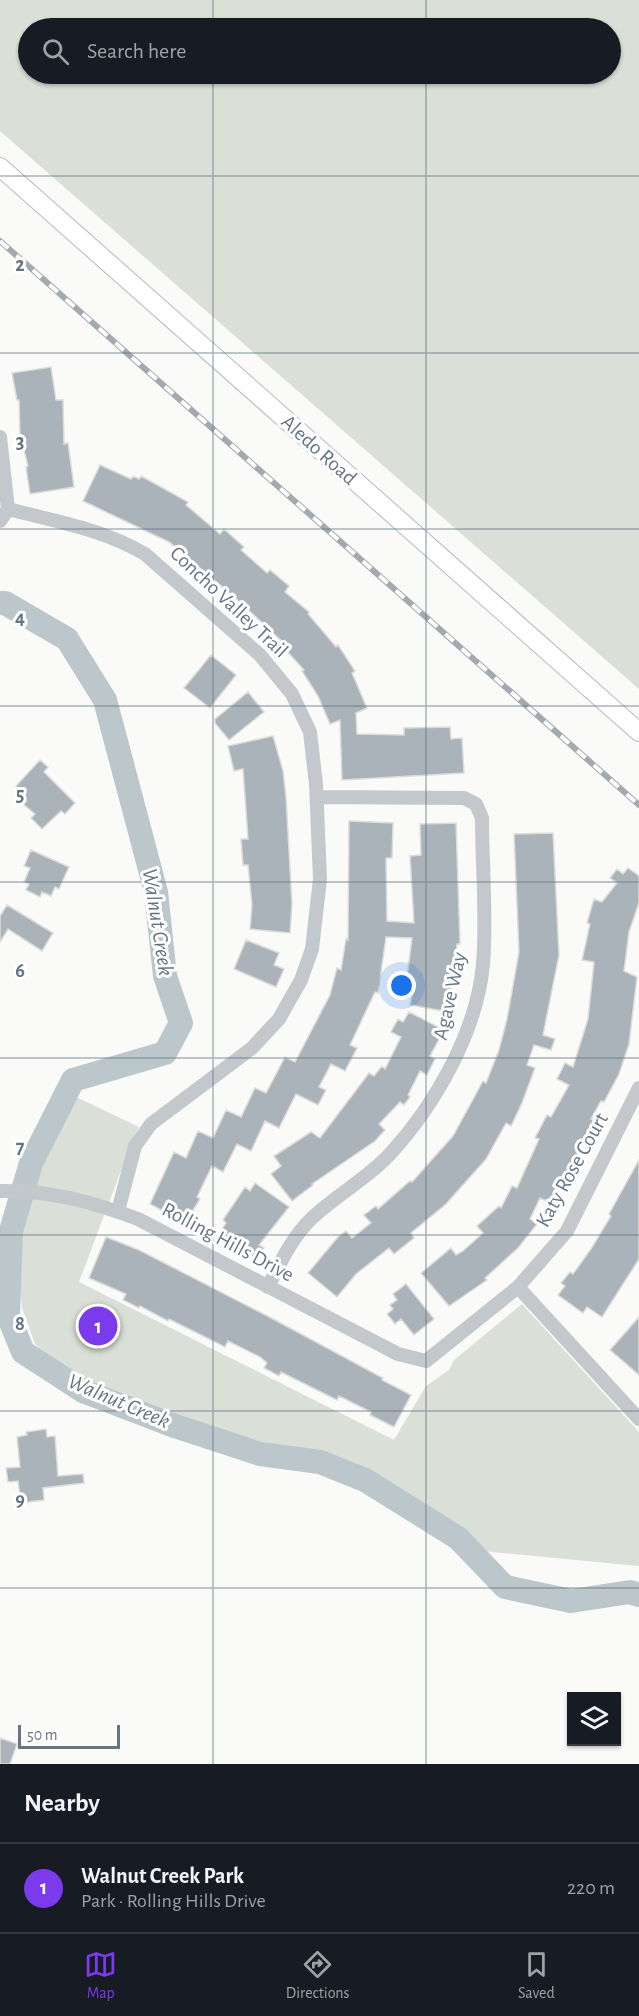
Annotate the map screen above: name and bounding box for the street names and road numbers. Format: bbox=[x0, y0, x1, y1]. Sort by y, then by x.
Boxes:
street label: Aledo Road bbox=[277, 411, 361, 489]
street label: Concho Valley Trail bbox=[166, 542, 292, 662]
street label: Agave Way bbox=[430, 950, 470, 1042]
street label: Katy Rose Court bbox=[532, 1109, 612, 1231]
street label: Rolling Hills Drive bbox=[159, 1198, 297, 1286]

